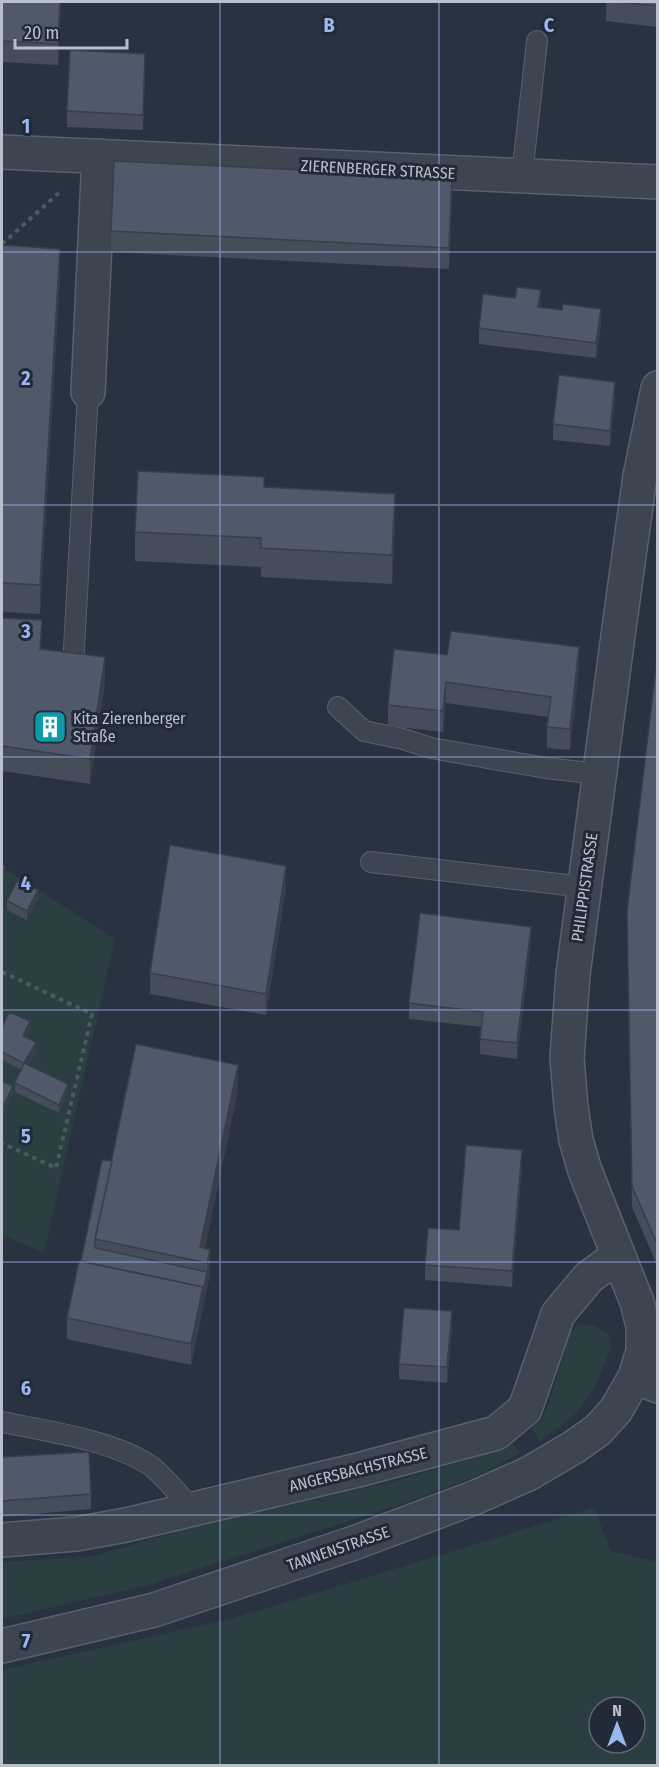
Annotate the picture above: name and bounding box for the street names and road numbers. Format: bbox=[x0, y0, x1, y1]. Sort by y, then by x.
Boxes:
street label: ZIERENBERGER STRASSE bbox=[300, 156, 456, 183]
street label: PHILIPPISTRASSE bbox=[567, 831, 602, 943]
street label: ANGERSBACHSTRASSE bbox=[287, 1443, 429, 1496]
street label: TANNENSTRASSE bbox=[284, 1522, 392, 1575]

